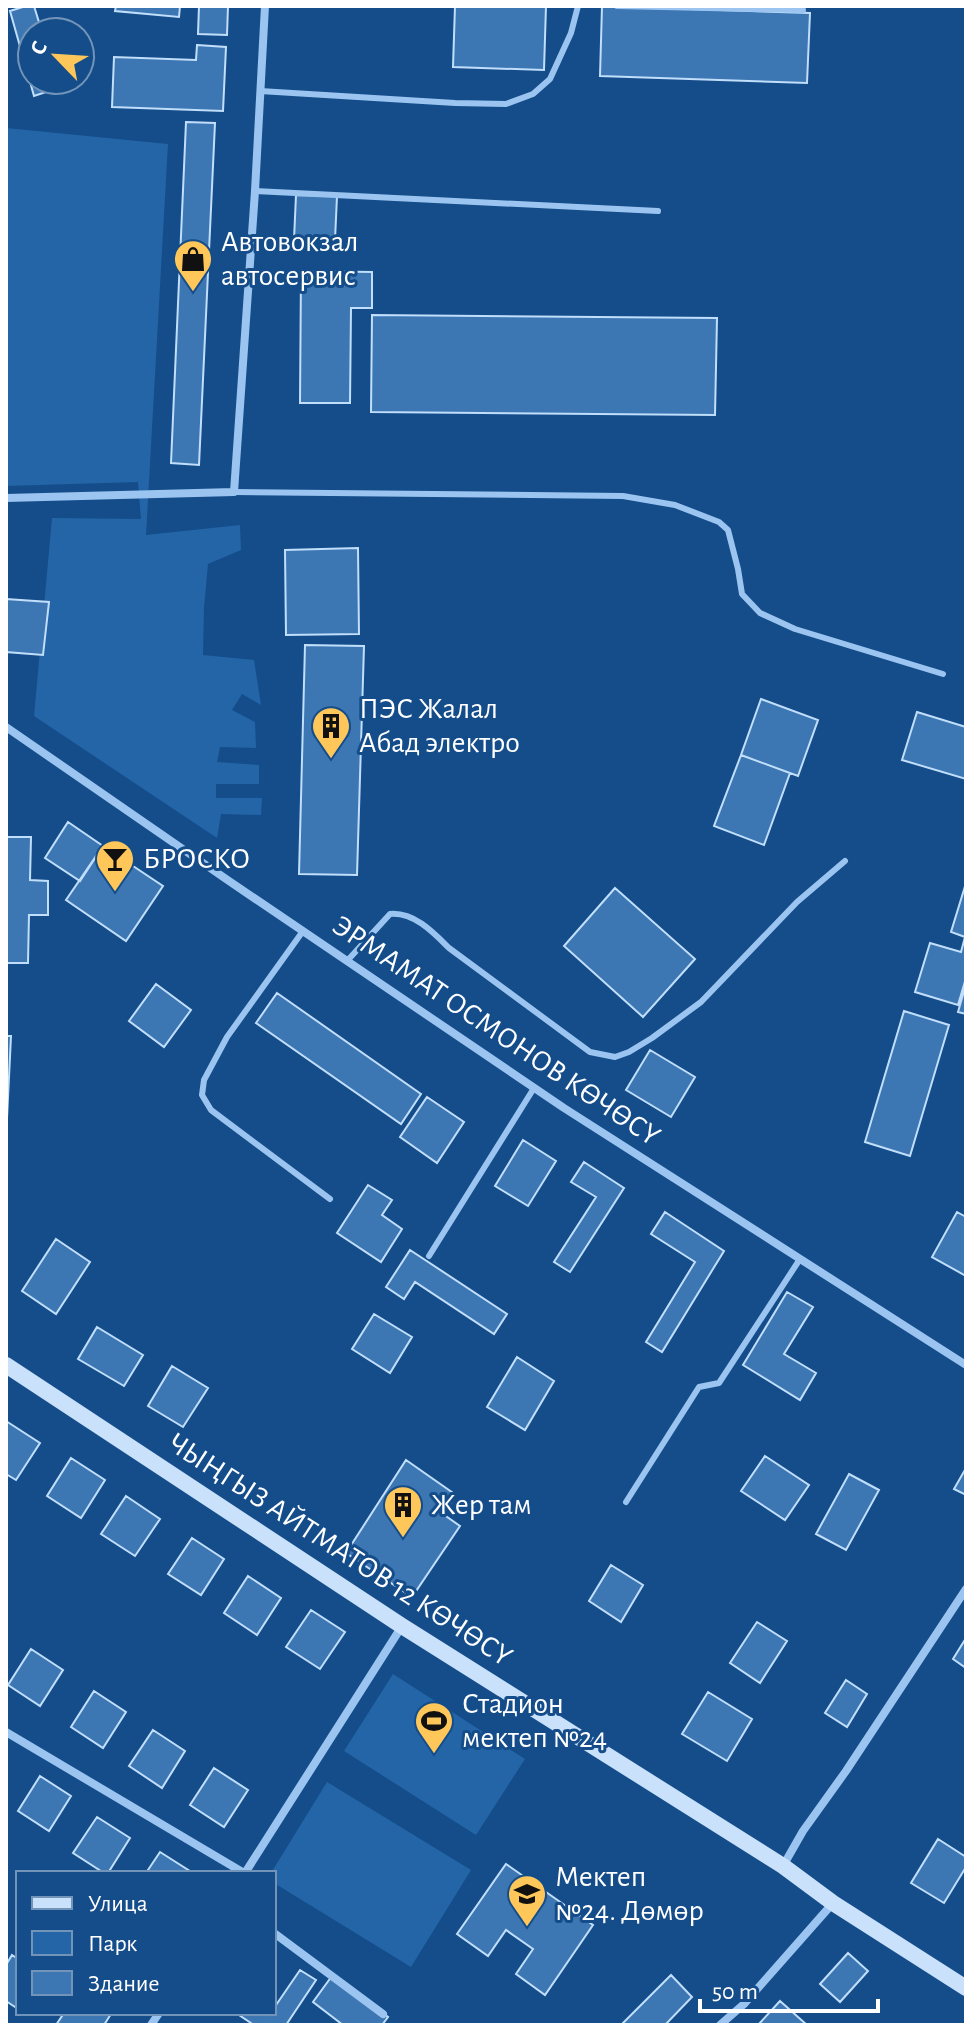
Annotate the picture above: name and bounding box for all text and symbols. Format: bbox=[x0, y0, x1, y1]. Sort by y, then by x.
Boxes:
north arrow bbox=[16, 16, 96, 96]
text: С bbox=[26, 38, 51, 58]
place label: Автовокзал автосервис bbox=[221, 227, 359, 291]
shop icon: Автовокзал автосервис bbox=[172, 238, 214, 293]
place label: ПЭС Жалал Абад электро bbox=[359, 694, 520, 758]
building icon: ПЭС Жалал Абад электро bbox=[310, 705, 352, 760]
bar icon: БРОСКО bbox=[94, 838, 136, 893]
place label: БРОСКО bbox=[143, 844, 250, 874]
street label: ЭРМАМАТ ОСМОНОВ КӨЧӨСҮ bbox=[327, 910, 665, 1152]
street label: ЧЫҢГЫЗ АЙТМАТОВ 12 КӨЧӨСҮ bbox=[163, 1427, 518, 1672]
building icon: Жер там bbox=[382, 1484, 424, 1539]
place label: Жер там bbox=[431, 1490, 532, 1520]
place label: Стадион мектеп №24 bbox=[462, 1689, 607, 1753]
sports icon: Стадион мектеп №24 bbox=[413, 1700, 455, 1755]
place label: Мектеп №24. Дөмөр bbox=[555, 1862, 704, 1926]
legend bbox=[16, 1871, 276, 2015]
school or university icon: Мектеп №24. Дөмөр bbox=[506, 1873, 548, 1928]
text: Улица bbox=[88, 1892, 148, 1916]
text: Парк bbox=[88, 1932, 137, 1956]
scale bar bbox=[700, 1963, 878, 2013]
text: Здание bbox=[88, 1972, 159, 1996]
text: 50 m bbox=[712, 1980, 758, 2004]

